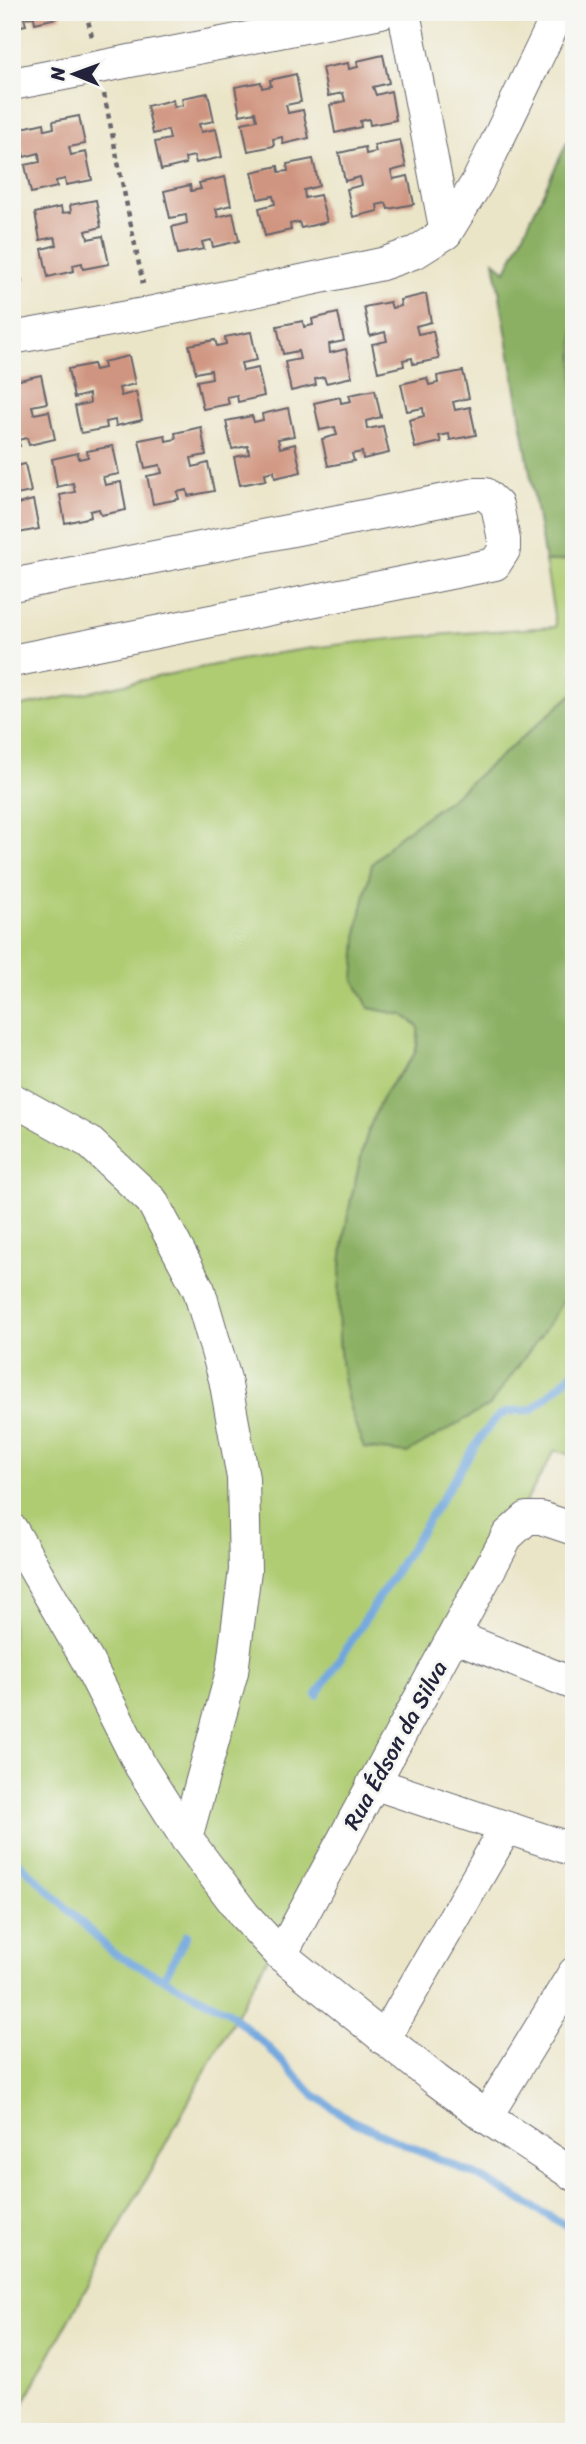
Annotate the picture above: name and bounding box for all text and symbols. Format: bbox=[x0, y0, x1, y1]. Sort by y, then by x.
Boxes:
north arrow bbox=[38, 38, 108, 108]
text: N bbox=[41, 66, 74, 82]
street label: Rua Édson da Silva bbox=[332, 1653, 459, 1838]

